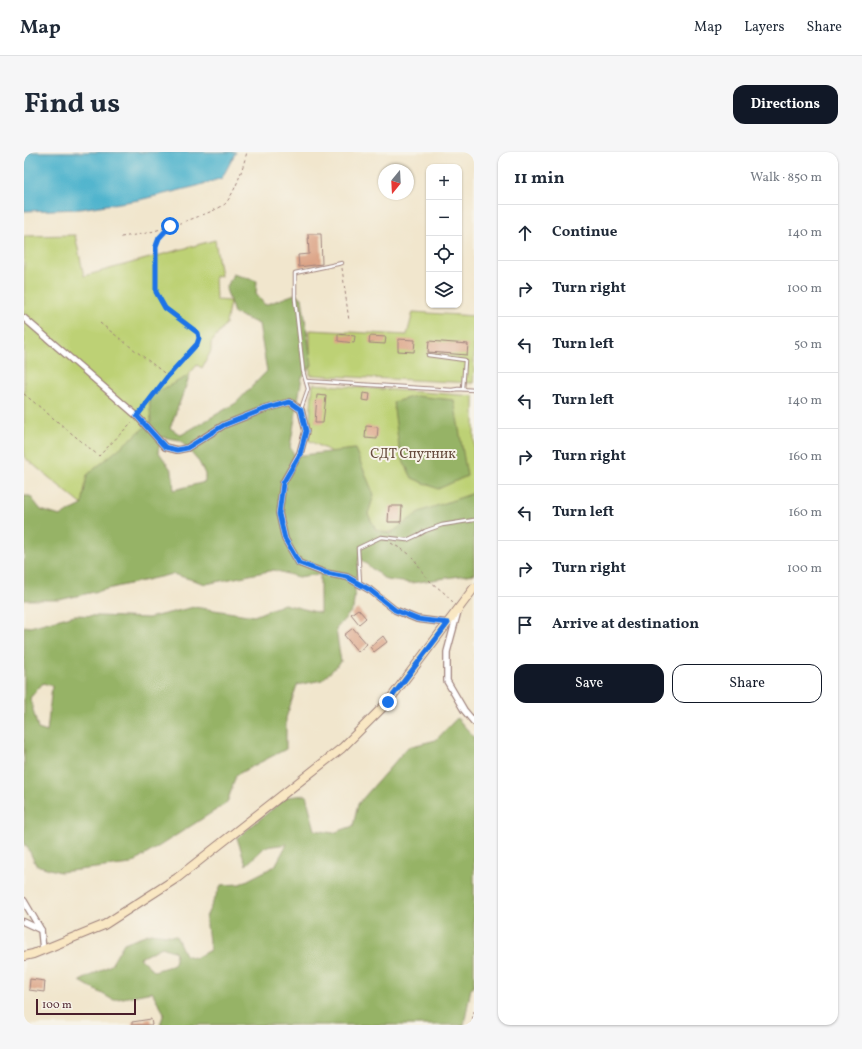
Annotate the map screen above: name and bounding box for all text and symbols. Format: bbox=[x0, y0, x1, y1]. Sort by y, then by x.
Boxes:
text: Map bbox=[20, 15, 61, 41]
text: Map bbox=[694, 18, 722, 37]
text: Layers bbox=[744, 18, 784, 37]
text: Share bbox=[806, 18, 842, 37]
text: Find us bbox=[24, 85, 120, 124]
button: Directions bbox=[733, 85, 838, 124]
north arrow bbox=[378, 164, 414, 200]
map controls bbox=[426, 164, 462, 308]
button: + bbox=[426, 164, 462, 200]
text: 11 min bbox=[514, 167, 565, 190]
text: Walk · 850 m bbox=[750, 169, 822, 187]
button: − bbox=[426, 200, 462, 236]
route start bbox=[161, 217, 179, 235]
icon: ahead bbox=[514, 222, 536, 244]
text: Continue bbox=[552, 222, 617, 243]
text: 140 m bbox=[788, 224, 822, 242]
button: locate bbox=[426, 236, 462, 272]
button: layers bbox=[426, 272, 462, 308]
icon: right bbox=[514, 278, 536, 300]
text: Turn right bbox=[552, 278, 626, 299]
text: 100 m bbox=[787, 280, 822, 298]
icon: left bbox=[514, 334, 536, 356]
text: Turn left bbox=[552, 334, 614, 355]
text: 50 m bbox=[794, 336, 822, 354]
icon: left bbox=[514, 390, 536, 412]
text: Turn left bbox=[552, 390, 614, 411]
text: 140 m bbox=[788, 392, 822, 410]
park label: СДТ Спутник bbox=[370, 445, 456, 464]
icon: right bbox=[514, 446, 536, 468]
text: Turn right bbox=[552, 446, 626, 467]
text: 160 m bbox=[788, 448, 822, 466]
icon: left bbox=[514, 502, 536, 524]
text: Turn left bbox=[552, 502, 614, 523]
text: 160 m bbox=[788, 504, 822, 522]
icon: right bbox=[514, 558, 536, 580]
text: Turn right bbox=[552, 558, 626, 579]
text: 100 m bbox=[787, 560, 822, 578]
icon: arrive bbox=[514, 614, 536, 636]
text: Arrive at destination bbox=[552, 614, 699, 635]
button: Save bbox=[514, 664, 664, 703]
button: Share bbox=[672, 664, 822, 703]
route end bbox=[379, 693, 397, 711]
scale bar bbox=[36, 997, 136, 1016]
text: 100 m bbox=[42, 998, 72, 1013]

